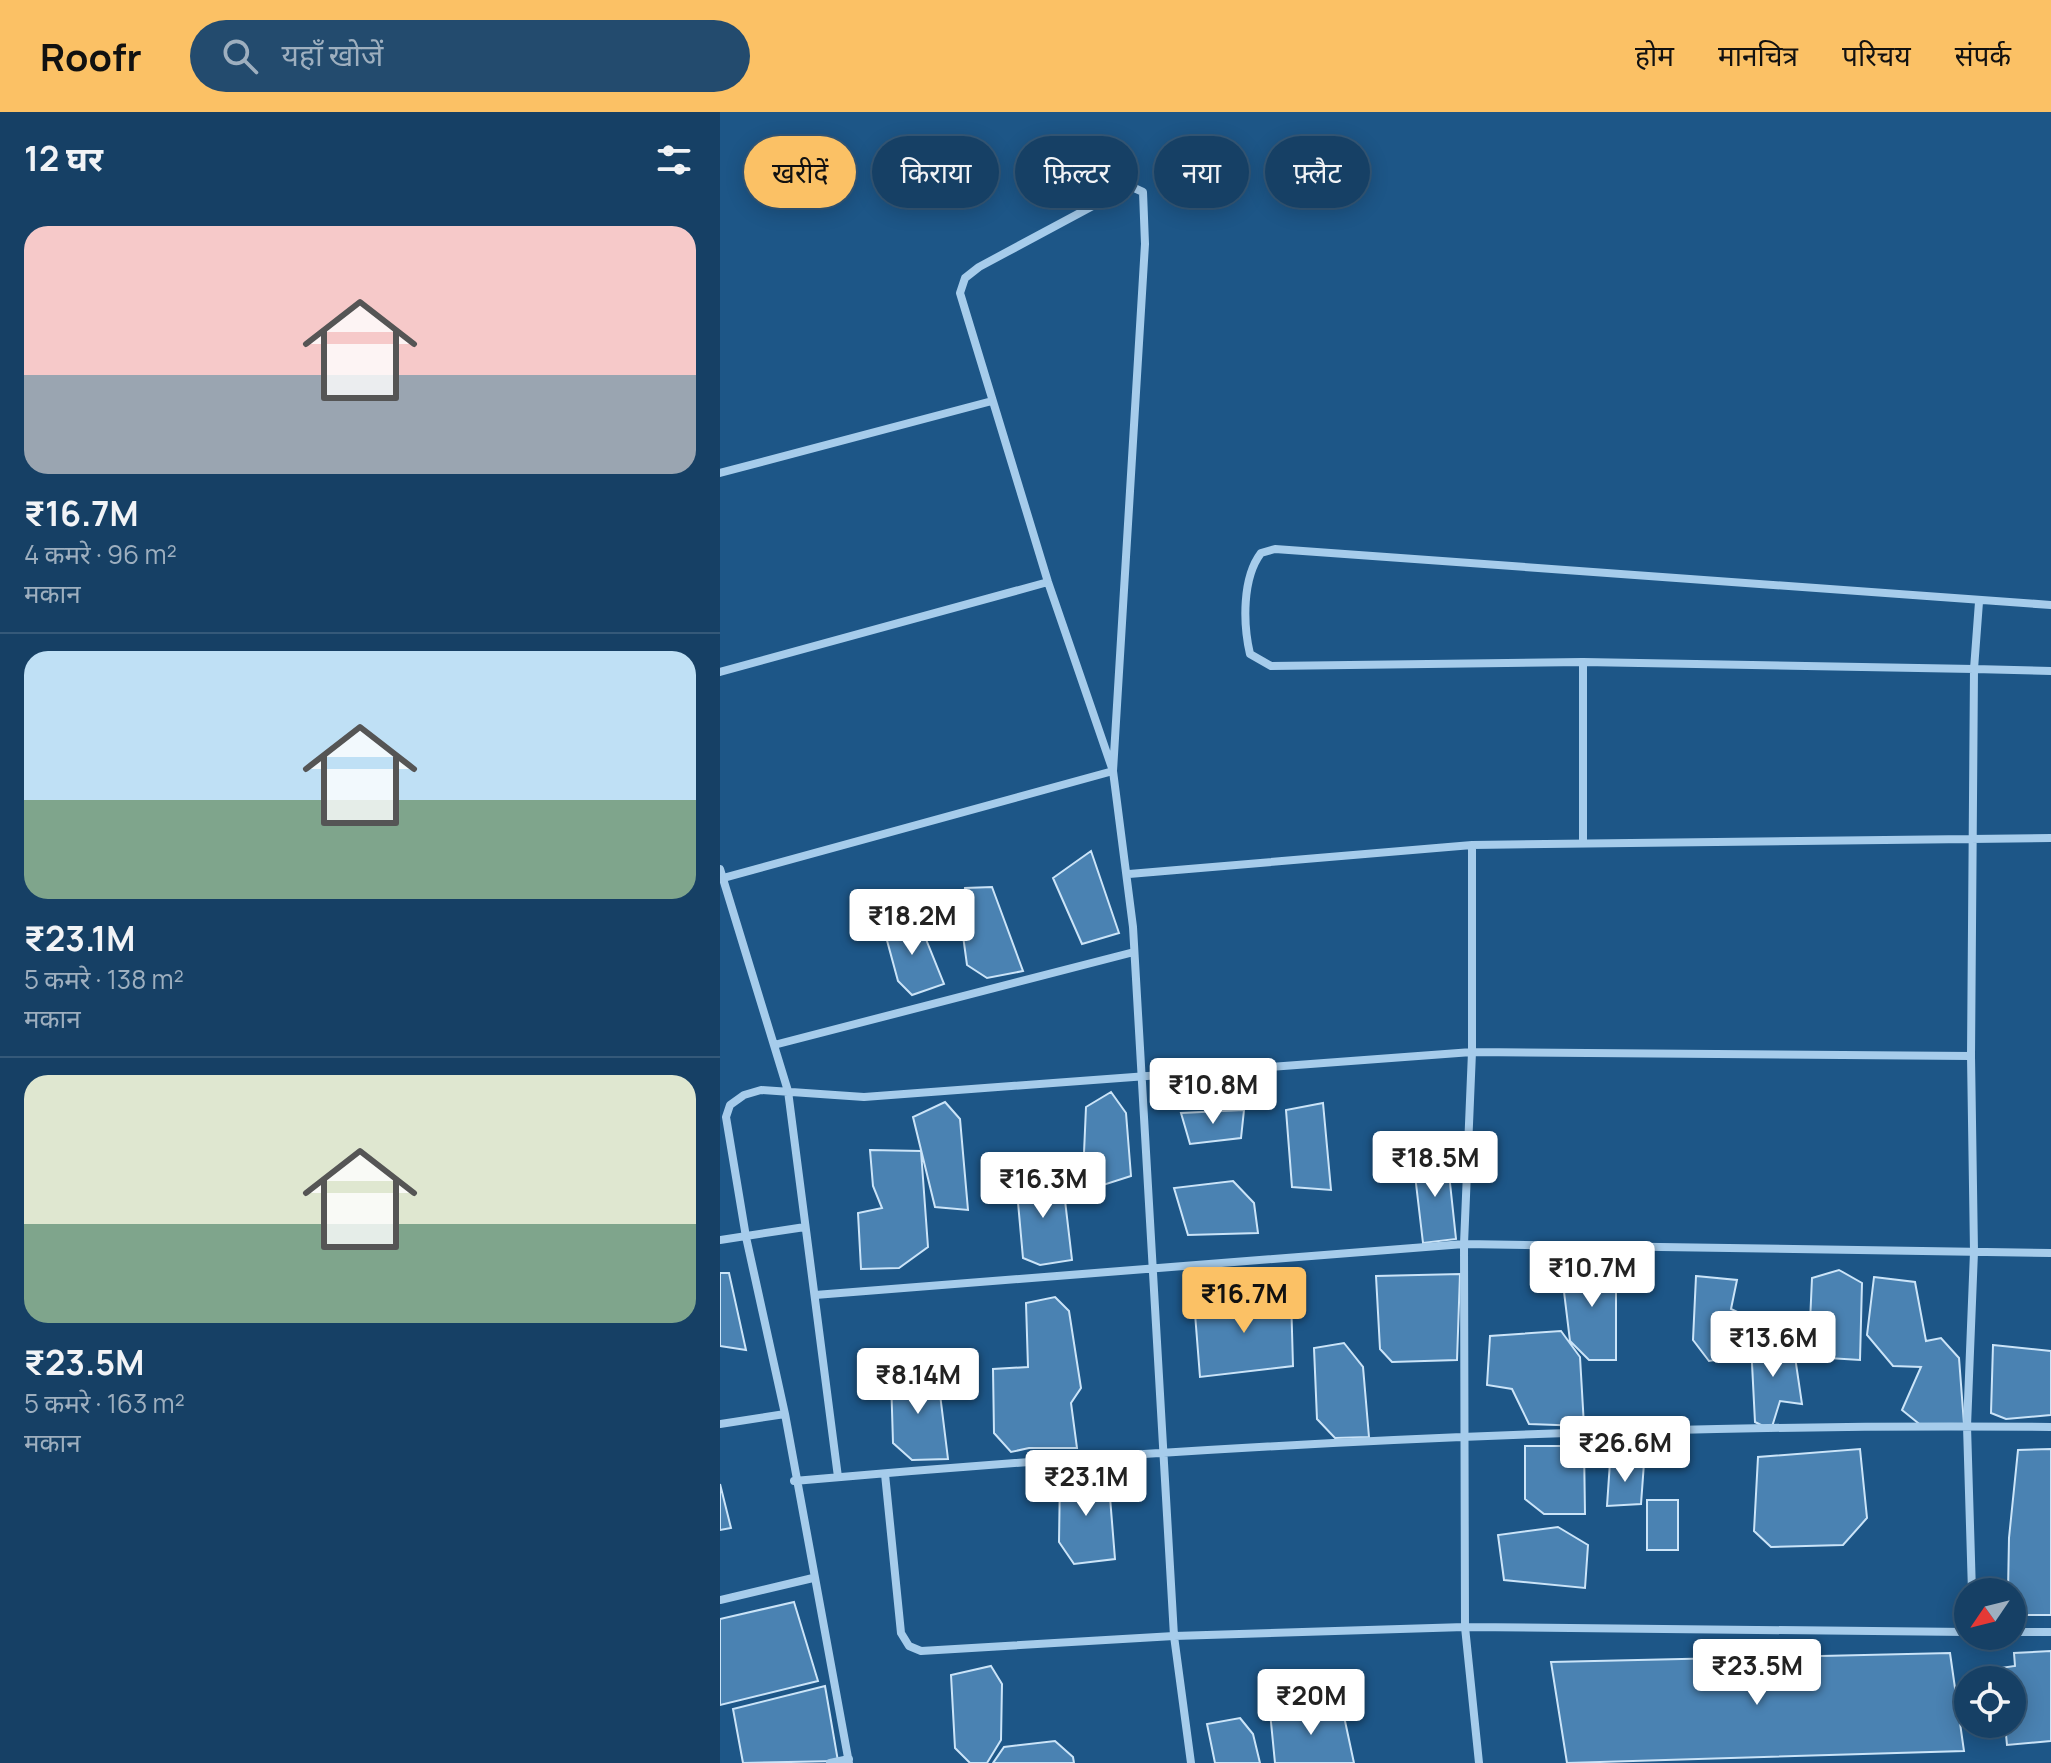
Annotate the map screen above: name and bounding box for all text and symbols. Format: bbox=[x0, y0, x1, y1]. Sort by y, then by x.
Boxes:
search box bbox=[190, 20, 750, 92]
text: Roofr bbox=[40, 30, 142, 82]
icon: search bbox=[218, 34, 262, 78]
text: यहाँ खोजें bbox=[282, 34, 383, 75]
text: होम bbox=[1635, 36, 1674, 74]
text: मानचित्र bbox=[1718, 36, 1798, 74]
text: परिचय bbox=[1842, 36, 1911, 74]
text: संपर्क bbox=[1955, 36, 2011, 74]
text: 12 घर bbox=[24, 135, 103, 181]
chip: खरीदें bbox=[744, 136, 856, 208]
chip: किराया bbox=[872, 136, 999, 208]
chip: फ़िल्टर bbox=[1015, 136, 1138, 208]
chip: नया bbox=[1154, 136, 1249, 208]
chip: फ़्लैट bbox=[1265, 136, 1370, 208]
icon: filters bbox=[652, 138, 696, 182]
icon: home bbox=[288, 278, 432, 422]
text: ₹16.7M bbox=[24, 490, 139, 536]
text: 4 कमरे · 96 m² bbox=[24, 536, 177, 572]
text: मकान bbox=[24, 575, 81, 611]
icon: home bbox=[288, 703, 432, 847]
pin: ₹18.2M bbox=[847, 889, 977, 957]
text: ₹18.2M bbox=[868, 897, 957, 933]
text: ₹23.1M bbox=[24, 915, 135, 961]
text: 5 कमरे · 138 m² bbox=[24, 961, 184, 997]
text: मकान bbox=[24, 1000, 81, 1036]
pin: ₹10.8M bbox=[1148, 1058, 1278, 1126]
text: ₹10.8M bbox=[1168, 1066, 1258, 1102]
icon: home bbox=[288, 1127, 432, 1271]
pin: ₹18.5M bbox=[1370, 1131, 1500, 1199]
text: ₹18.5M bbox=[1391, 1139, 1479, 1175]
pin: ₹16.3M bbox=[978, 1152, 1108, 1220]
text: ₹16.3M bbox=[999, 1160, 1087, 1196]
pin: ₹10.7M bbox=[1527, 1241, 1657, 1309]
text: ₹10.7M bbox=[1548, 1249, 1636, 1285]
pin: ₹16.7M bbox=[1179, 1267, 1309, 1335]
text: ₹16.7M bbox=[1200, 1275, 1288, 1311]
pin: ₹13.6M bbox=[1708, 1311, 1838, 1379]
text: ₹13.6M bbox=[1729, 1319, 1817, 1355]
text: ₹23.5M bbox=[24, 1339, 144, 1385]
pin: ₹8.14M bbox=[853, 1348, 983, 1416]
text: ₹8.14M bbox=[875, 1356, 961, 1392]
text: 5 कमरे · 163 m² bbox=[24, 1385, 185, 1421]
pin: ₹26.6M bbox=[1560, 1416, 1690, 1484]
text: मकान bbox=[24, 1424, 81, 1460]
text: ₹26.6M bbox=[1578, 1424, 1672, 1460]
pin: ₹23.1M bbox=[1021, 1450, 1151, 1518]
text: ₹23.1M bbox=[1043, 1458, 1129, 1494]
north arrow bbox=[1954, 1578, 2026, 1650]
map controls bbox=[1954, 1578, 2026, 1738]
pin: ₹23.5M bbox=[1692, 1639, 1822, 1707]
text: ₹23.5M bbox=[1711, 1647, 1803, 1683]
button: locate bbox=[1954, 1666, 2026, 1738]
pin: ₹20M bbox=[1264, 1669, 1358, 1737]
text: ₹20M bbox=[1276, 1677, 1346, 1713]

